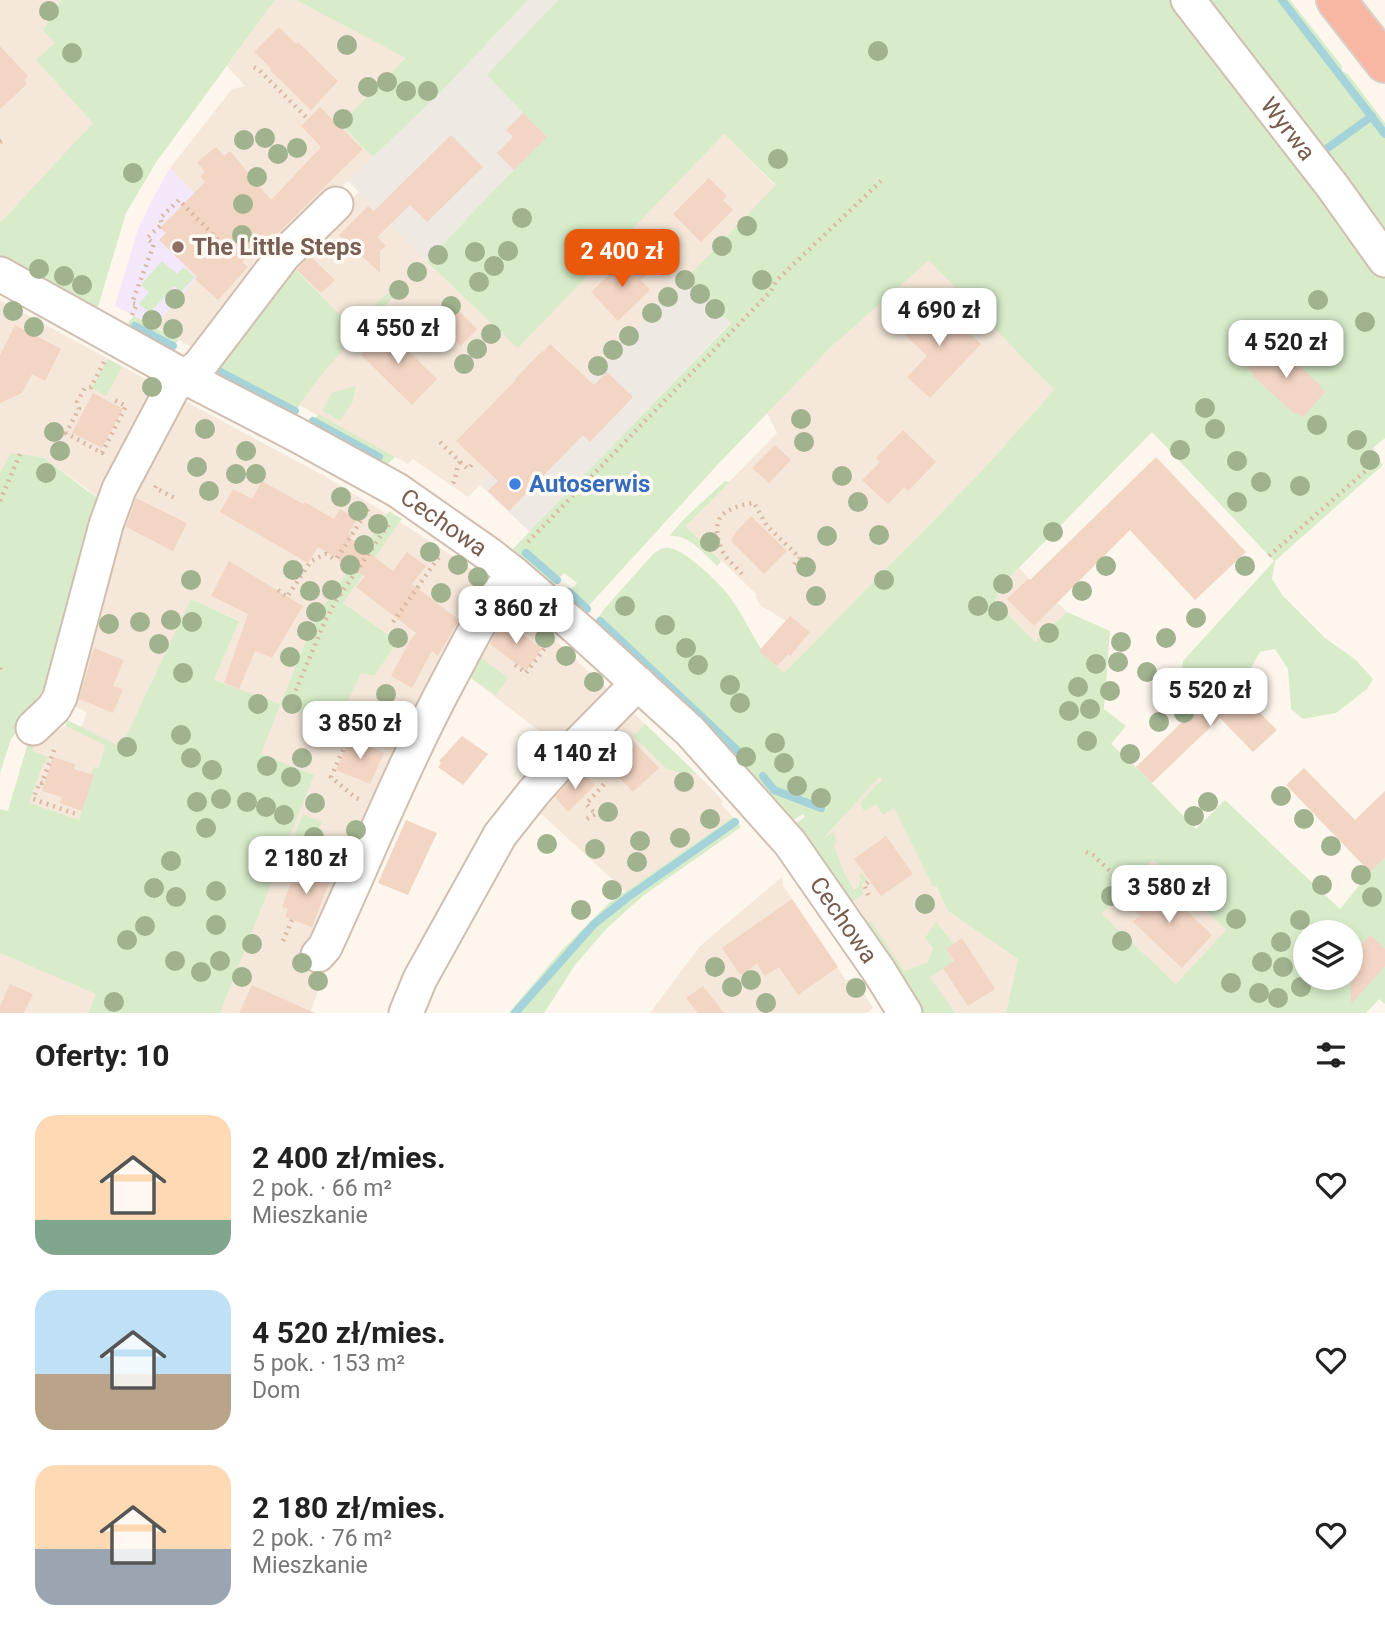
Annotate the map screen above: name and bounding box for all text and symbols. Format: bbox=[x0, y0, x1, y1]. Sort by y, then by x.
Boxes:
street label: Wyrwa bbox=[1255, 92, 1321, 166]
pin: 2 400 zł bbox=[550, 230, 694, 289]
place label: The Little Steps bbox=[192, 233, 362, 261]
text: 2 400 zł bbox=[581, 238, 663, 265]
marker: The Little Steps bbox=[170, 239, 186, 255]
pin: 4 690 zł bbox=[867, 288, 1011, 348]
text: 4 690 zł bbox=[898, 297, 980, 324]
pin: 4 550 zł bbox=[326, 306, 470, 366]
text: 4 550 zł bbox=[357, 315, 439, 342]
pin: 4 520 zł bbox=[1214, 320, 1358, 380]
text: 4 520 zł bbox=[1245, 329, 1327, 356]
place label: Autoserwis bbox=[529, 470, 650, 498]
marker: Autoserwis bbox=[507, 476, 523, 492]
street label: Cechowa bbox=[395, 483, 492, 562]
pin: 3 860 zł bbox=[444, 586, 588, 646]
text: 3 860 zł bbox=[475, 595, 557, 622]
pin: 5 520 zł bbox=[1138, 668, 1282, 728]
text: 5 520 zł bbox=[1169, 677, 1251, 704]
pin: 3 850 zł bbox=[288, 702, 432, 761]
text: 3 850 zł bbox=[319, 710, 401, 737]
pin: 4 140 zł bbox=[503, 732, 647, 791]
text: 4 140 zł bbox=[534, 740, 616, 767]
pin: 2 180 zł bbox=[234, 836, 378, 896]
text: 2 180 zł bbox=[265, 845, 347, 872]
pin: 3 580 zł bbox=[1097, 866, 1241, 925]
street label: Cechowa bbox=[804, 871, 883, 969]
text: 3 580 zł bbox=[1128, 874, 1210, 901]
map controls bbox=[1293, 920, 1363, 990]
button: layers bbox=[1293, 920, 1363, 990]
icon: filters bbox=[1312, 1036, 1350, 1074]
text: Oferty: 10 bbox=[35, 1038, 170, 1073]
text: 2 400 zł/mies. bbox=[252, 1140, 446, 1175]
icon: home bbox=[91, 1143, 175, 1227]
icon: heart bbox=[1312, 1166, 1350, 1204]
text: 2 pok. · 66 m² bbox=[252, 1175, 392, 1202]
text: Mieszkanie bbox=[252, 1202, 368, 1229]
text: 4 520 zł/mies. bbox=[252, 1315, 446, 1350]
icon: home bbox=[91, 1318, 175, 1402]
icon: heart bbox=[1312, 1341, 1350, 1379]
text: 5 pok. · 153 m² bbox=[252, 1350, 405, 1377]
text: Dom bbox=[252, 1377, 300, 1404]
text: 2 180 zł/mies. bbox=[252, 1490, 446, 1525]
icon: home bbox=[91, 1493, 175, 1577]
icon: heart bbox=[1312, 1516, 1350, 1554]
text: 2 pok. · 76 m² bbox=[252, 1525, 392, 1552]
text: Mieszkanie bbox=[252, 1552, 368, 1579]

